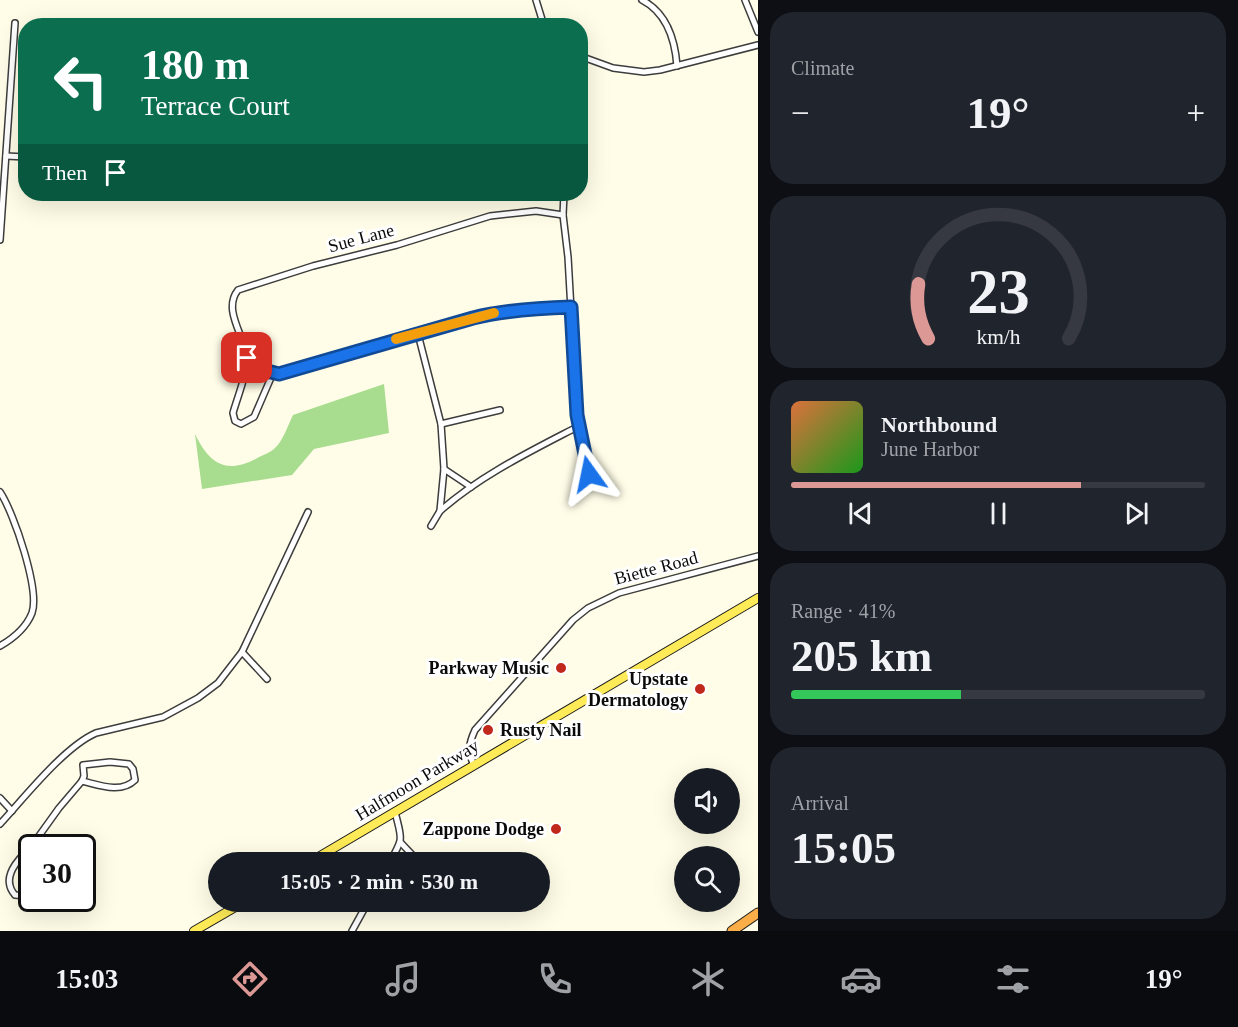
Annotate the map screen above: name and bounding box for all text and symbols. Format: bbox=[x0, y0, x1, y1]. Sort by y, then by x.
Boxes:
icon: left bbox=[42, 42, 120, 120]
text: 180 m bbox=[141, 42, 250, 88]
text: Climate bbox=[791, 57, 854, 79]
text: 19° bbox=[967, 88, 1030, 138]
text: Terrace Court bbox=[141, 91, 290, 121]
text: − bbox=[791, 95, 810, 131]
text: + bbox=[1186, 95, 1205, 131]
icon: arrive bbox=[99, 156, 132, 189]
text: Then bbox=[42, 160, 87, 185]
street label: Sue Lane bbox=[326, 220, 396, 256]
text: 23 bbox=[967, 257, 1029, 326]
text: km/h bbox=[976, 325, 1020, 349]
pin bbox=[221, 332, 272, 383]
icon: arrive bbox=[230, 341, 263, 374]
text: Northbound bbox=[881, 412, 997, 437]
text: June Harbor bbox=[881, 438, 979, 460]
position arrow bbox=[557, 442, 621, 506]
icon: previous bbox=[844, 497, 877, 530]
icon: pause bbox=[982, 497, 1015, 530]
icon: next bbox=[1120, 497, 1153, 530]
street label: Biette Road bbox=[612, 547, 700, 589]
text: Range · 41% bbox=[791, 600, 895, 622]
text: 205 km bbox=[791, 631, 932, 681]
place label: Parkway Music bbox=[429, 658, 549, 678]
marker: Parkway Music bbox=[554, 661, 568, 675]
place label: Upstate Dermatology bbox=[588, 669, 688, 710]
marker: Upstate Dermatology bbox=[693, 682, 707, 696]
place label: Rusty Nail bbox=[500, 720, 582, 740]
marker: Rusty Nail bbox=[481, 723, 495, 737]
street label: Halfmoon Parkway bbox=[352, 735, 482, 825]
map controls bbox=[674, 768, 740, 912]
button: sound bbox=[674, 768, 740, 834]
text: Arrival bbox=[791, 792, 849, 814]
place label: Zappone Dodge bbox=[422, 819, 544, 839]
marker: Zappone Dodge bbox=[549, 822, 563, 836]
text: 15:05 bbox=[791, 823, 896, 873]
speed limit sign: 30 bbox=[18, 834, 96, 912]
button: search bbox=[674, 846, 740, 912]
text: 15:05 · 2 min · 530 m bbox=[280, 869, 478, 894]
icon: directions bbox=[229, 958, 271, 1000]
icon: music bbox=[382, 958, 424, 1000]
icon: phone bbox=[534, 958, 576, 1000]
icon: climate bbox=[687, 958, 729, 1000]
icon: car bbox=[840, 958, 882, 1000]
icon: filters bbox=[992, 958, 1034, 1000]
text: 15:03 bbox=[55, 964, 118, 994]
text: 19° bbox=[1145, 964, 1183, 994]

